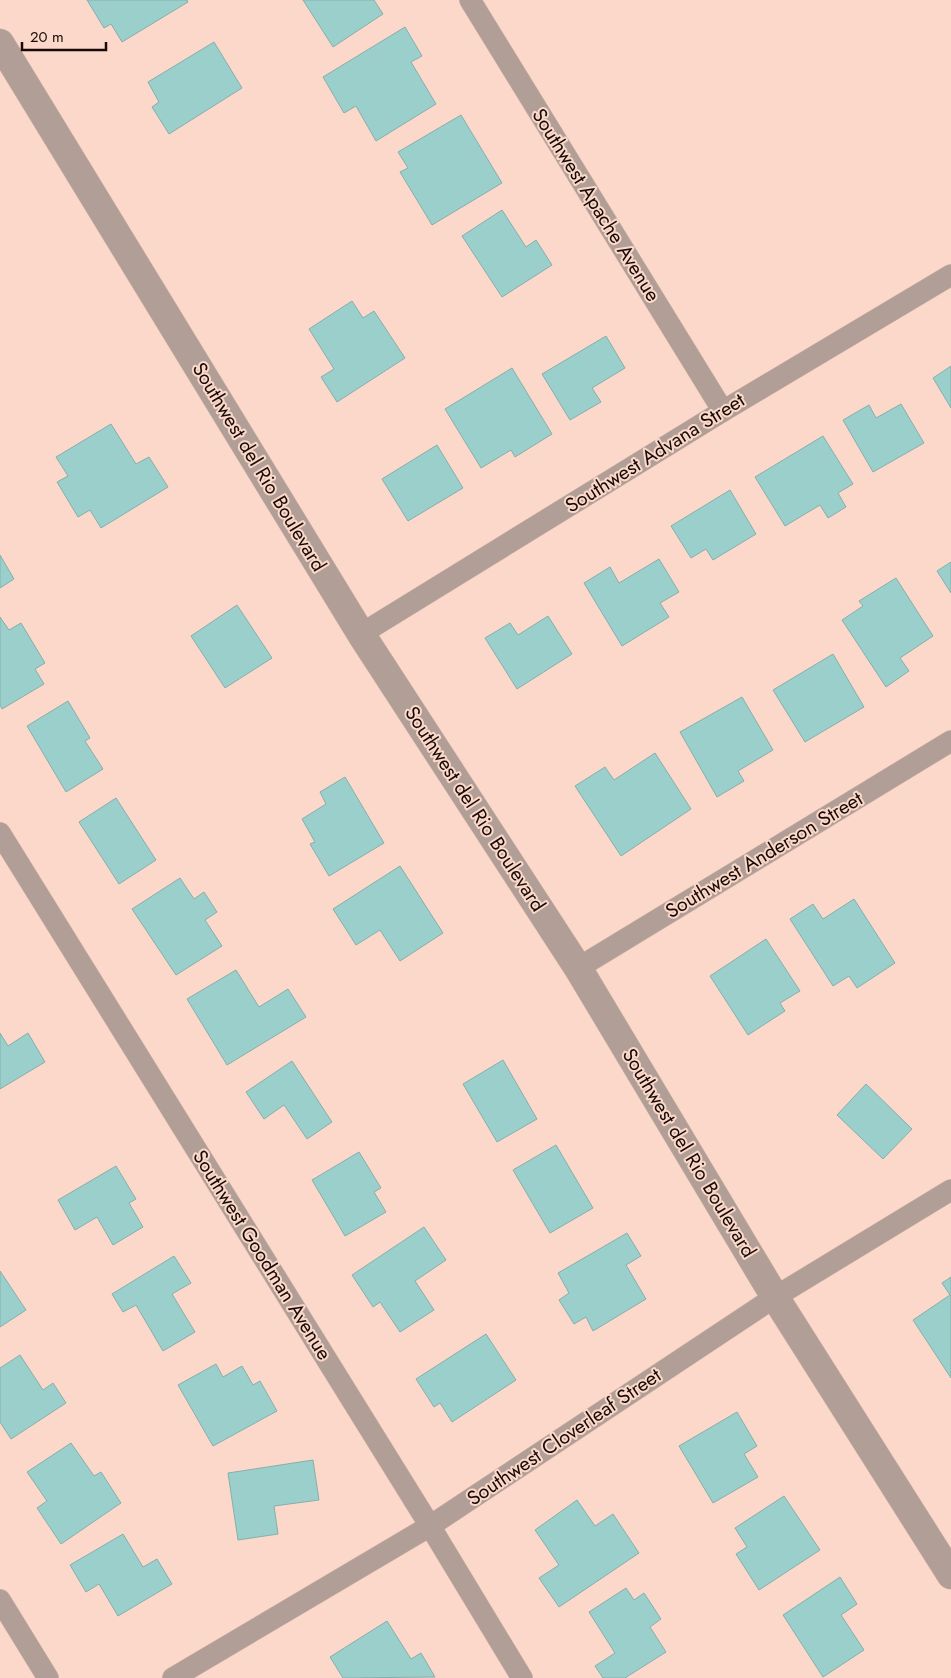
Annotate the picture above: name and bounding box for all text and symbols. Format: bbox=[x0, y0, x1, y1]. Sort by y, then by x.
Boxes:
scale bar bbox=[22, 20, 106, 52]
text: 20 m bbox=[30, 26, 64, 48]
street label: Southwest Apache Avenue bbox=[525, 103, 667, 307]
street label: Southwest del Rio Boulevard bbox=[185, 357, 333, 577]
street label: Southwest Advana Street bbox=[560, 386, 751, 520]
street label: Southwest del Rio Boulevard bbox=[398, 701, 552, 917]
street label: Southwest Anderson Street bbox=[660, 784, 868, 925]
street label: Southwest del Rio Boulevard bbox=[615, 1043, 763, 1263]
street label: Southwest Goodman Avenue bbox=[185, 1144, 339, 1366]
street label: Southwest Cloverleaf Street bbox=[461, 1361, 667, 1513]

